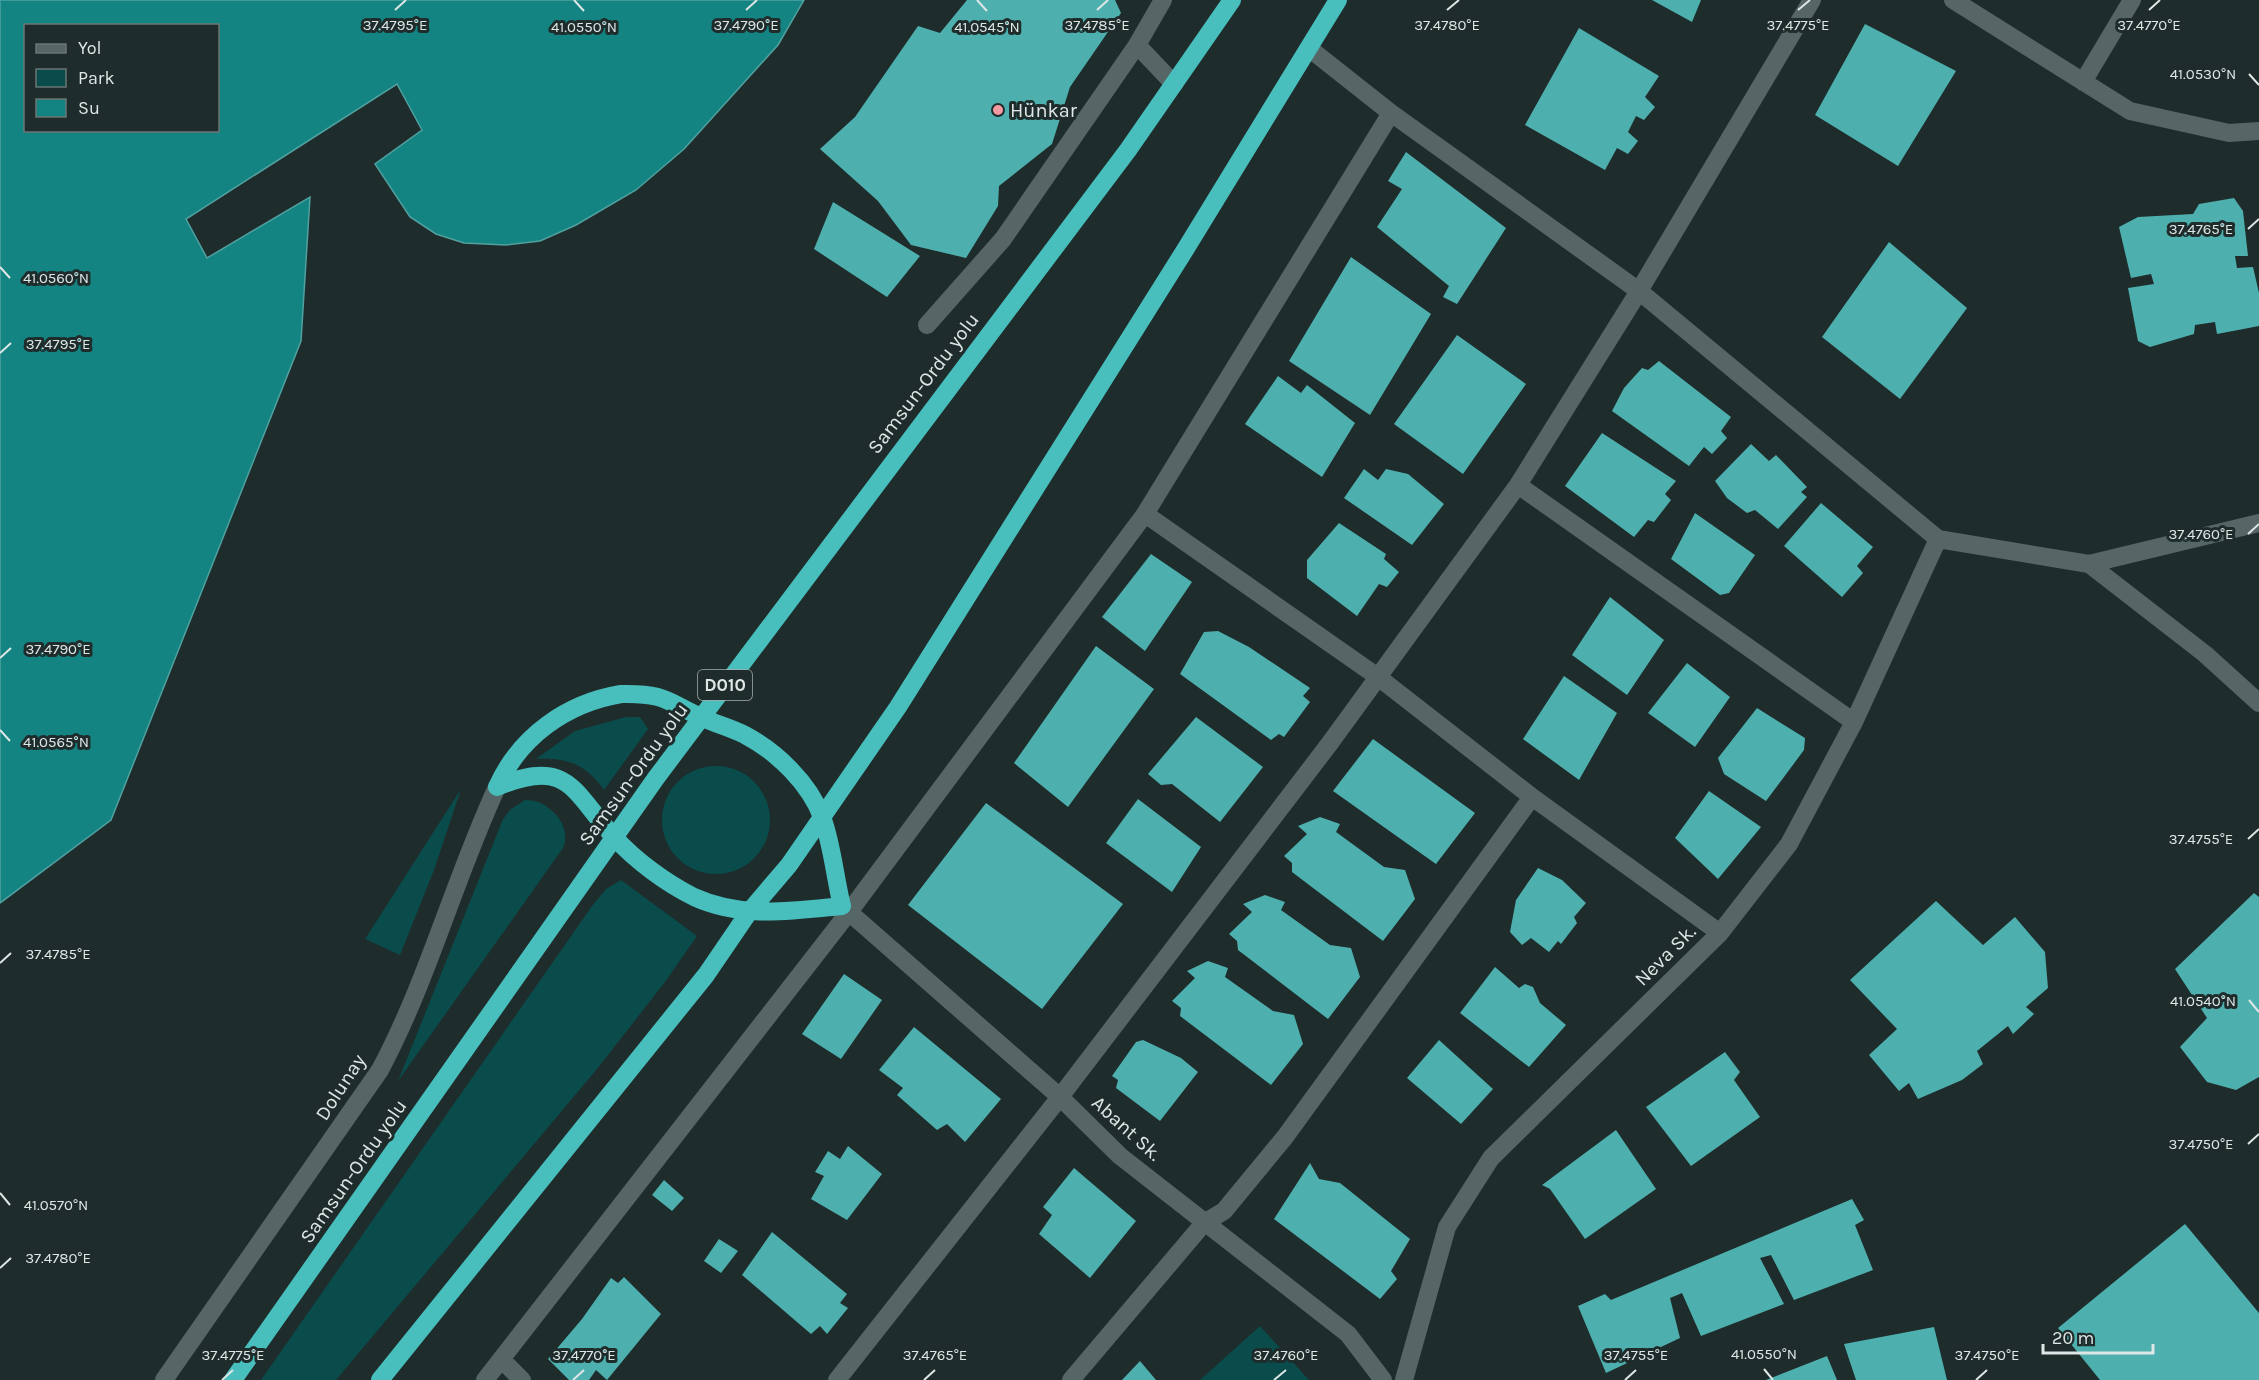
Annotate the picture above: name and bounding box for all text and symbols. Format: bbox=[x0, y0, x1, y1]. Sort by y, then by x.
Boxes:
text: 37.4795°E bbox=[363, 16, 427, 34]
text: 37.4790°E bbox=[713, 16, 779, 34]
text: 37.4785°E bbox=[1064, 16, 1130, 34]
text: 37.4780°E bbox=[1414, 16, 1480, 34]
text: 37.4775°E bbox=[1766, 16, 1830, 34]
text: 37.4770°E bbox=[2117, 16, 2181, 34]
text: 41.0550°N bbox=[551, 18, 617, 36]
text: 41.0545°N bbox=[954, 18, 1020, 36]
legend bbox=[24, 24, 219, 132]
text: Yol bbox=[78, 37, 102, 59]
text: 41.0530°N bbox=[2170, 65, 2236, 83]
text: Park bbox=[78, 67, 115, 89]
text: Su bbox=[78, 97, 100, 119]
place label: Hünkar bbox=[1010, 99, 1078, 122]
marker: Hünkar bbox=[991, 103, 1005, 117]
text: 37.4765°E bbox=[2169, 220, 2233, 238]
text: 41.0560°N bbox=[23, 269, 89, 287]
street label: Samsun-Ordu yolu bbox=[863, 308, 984, 458]
text: 37.4795°E bbox=[26, 335, 90, 353]
text: 37.4760°E bbox=[2168, 525, 2234, 543]
text: 37.4790°E bbox=[25, 640, 91, 658]
road number: D010 bbox=[698, 670, 752, 700]
street label: Samsun-Ordu yolu bbox=[574, 699, 693, 850]
text: 41.0565°N bbox=[23, 733, 89, 751]
text: 37.4755°E bbox=[2169, 830, 2233, 848]
street label: Neva Sk. bbox=[1630, 920, 1701, 991]
text: 37.4785°E bbox=[25, 945, 91, 963]
text: 41.0540°N bbox=[2170, 992, 2236, 1010]
street label: Dolunay bbox=[311, 1050, 370, 1125]
street label: Abant Sk. bbox=[1087, 1091, 1166, 1166]
street label: Samsun-Ordu yolu bbox=[295, 1095, 412, 1248]
text: 37.4750°E bbox=[2169, 1135, 2233, 1153]
text: 41.0570°N bbox=[24, 1196, 88, 1214]
text: 37.4780°E bbox=[25, 1249, 91, 1267]
scale bar bbox=[2043, 1317, 2152, 1355]
text: 20 m bbox=[2052, 1327, 2094, 1349]
text: 41.0550°N bbox=[1731, 1345, 1797, 1363]
text: 37.4775°E bbox=[201, 1346, 265, 1364]
text: 37.4770°E bbox=[552, 1346, 616, 1364]
text: 37.4765°E bbox=[903, 1346, 967, 1364]
text: 37.4760°E bbox=[1253, 1346, 1319, 1364]
text: 37.4755°E bbox=[1604, 1346, 1668, 1364]
text: 37.4750°E bbox=[1955, 1346, 2019, 1364]

